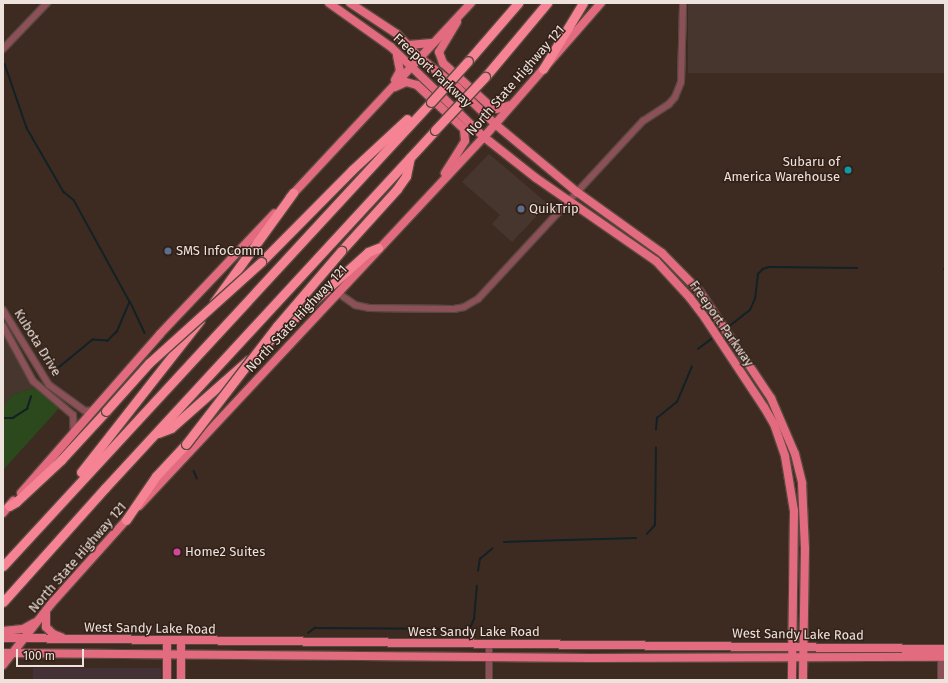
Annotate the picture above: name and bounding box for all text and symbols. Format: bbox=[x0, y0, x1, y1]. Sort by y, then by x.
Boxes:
street label: North State Highway 121 bbox=[464, 23, 568, 139]
street label: Freeport Parkway bbox=[390, 31, 474, 111]
place label: Subaru of America Warehouse bbox=[724, 155, 840, 186]
marker: Subaru of America Warehouse bbox=[843, 165, 853, 175]
place label: QuikTrip bbox=[529, 201, 579, 217]
marker: QuikTrip bbox=[516, 204, 526, 214]
place label: SMS InfoComm bbox=[176, 243, 264, 259]
marker: SMS InfoComm bbox=[163, 246, 173, 256]
street label: North State Highway 121 bbox=[243, 262, 351, 376]
street label: Freeport Parkway bbox=[686, 278, 756, 370]
street label: Kubota Drive bbox=[10, 307, 64, 379]
street label: North State Highway 121 bbox=[26, 500, 130, 616]
place label: Home2 Suites bbox=[185, 544, 265, 560]
marker: Home2 Suites bbox=[172, 547, 182, 557]
street label: West Sandy Lake Road bbox=[84, 620, 216, 638]
street label: West Sandy Lake Road bbox=[408, 624, 540, 640]
street label: West Sandy Lake Road bbox=[732, 626, 864, 644]
scale bar bbox=[18, 641, 86, 667]
text: 100 m bbox=[23, 649, 55, 663]

